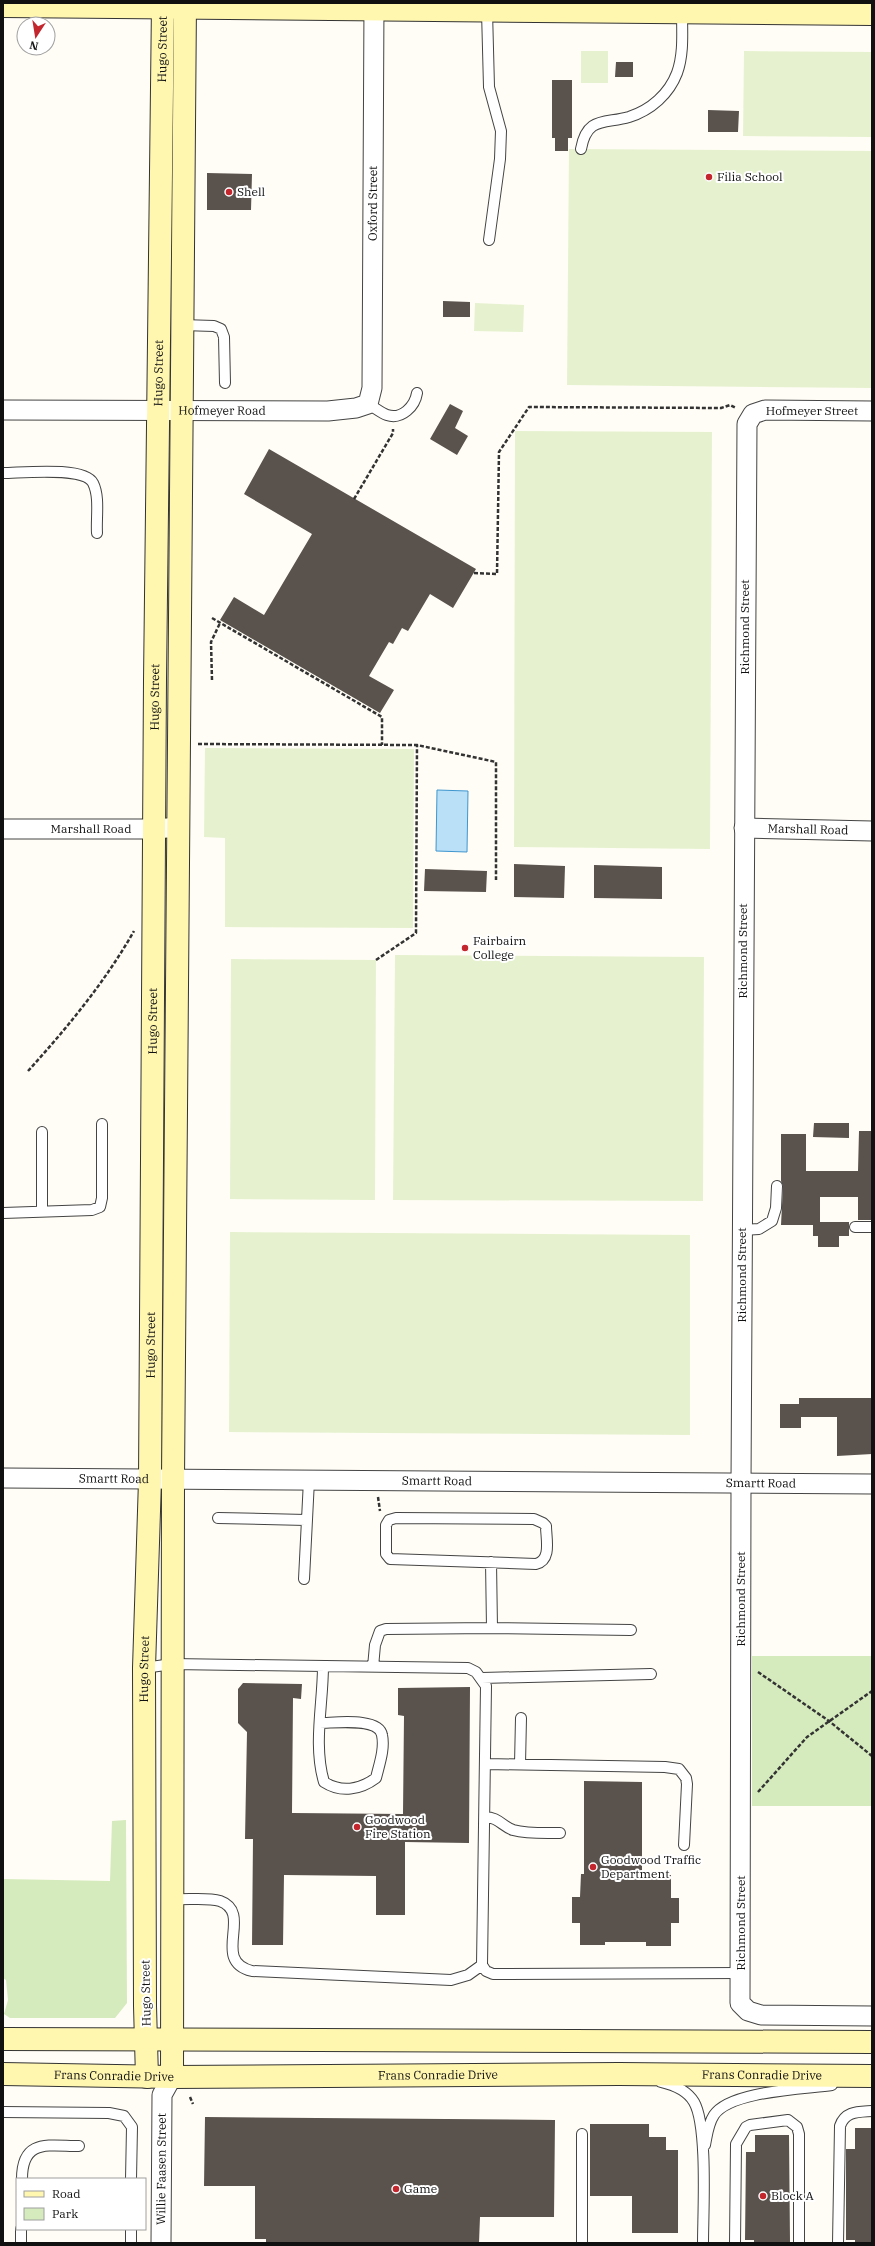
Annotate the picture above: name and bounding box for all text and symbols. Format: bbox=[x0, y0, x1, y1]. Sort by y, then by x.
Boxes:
north arrow bbox=[16, 16, 56, 56]
street label: Hugo Street bbox=[154, 16, 170, 83]
text: N bbox=[28, 38, 40, 54]
street label: Oxford Street bbox=[365, 166, 380, 241]
place label: Filia School bbox=[717, 169, 783, 184]
marker: Filia School bbox=[704, 172, 714, 182]
place label: Shell bbox=[237, 184, 266, 199]
marker: Shell bbox=[224, 187, 234, 197]
street label: Hugo Street bbox=[150, 340, 166, 407]
street label: Hofmeyer Road bbox=[178, 403, 266, 418]
street label: Hofmeyer Street bbox=[766, 403, 858, 418]
street label: Richmond Street bbox=[737, 579, 752, 675]
street label: Hugo Street bbox=[147, 664, 162, 731]
street label: Marshall Road bbox=[51, 821, 131, 836]
street label: Marshall Road bbox=[767, 821, 849, 837]
street label: Richmond Street bbox=[735, 903, 750, 999]
place label: Fairbairn College bbox=[473, 933, 527, 962]
marker: Fairbairn College bbox=[460, 943, 470, 953]
street label: Hugo Street bbox=[145, 988, 160, 1055]
street label: Richmond Street bbox=[734, 1227, 749, 1323]
street label: Hugo Street bbox=[143, 1312, 158, 1379]
street label: Smartt Road bbox=[79, 1471, 149, 1486]
street label: Smartt Road bbox=[402, 1473, 472, 1488]
street label: Smartt Road bbox=[726, 1475, 796, 1490]
street label: Richmond Street bbox=[733, 1551, 748, 1647]
street label: Hugo Street bbox=[136, 1635, 152, 1702]
place label: Goodwood Fire Station bbox=[365, 1812, 431, 1841]
marker: Goodwood Fire Station bbox=[352, 1822, 362, 1832]
place label: Goodwood Traffic Department bbox=[601, 1852, 701, 1881]
marker: Goodwood Traffic Department bbox=[588, 1862, 598, 1872]
street label: Richmond Street bbox=[733, 1875, 748, 1971]
street label: Hugo Street bbox=[137, 1960, 154, 2026]
street label: Frans Conradie Drive bbox=[54, 2067, 174, 2084]
street label: Frans Conradie Drive bbox=[378, 2067, 498, 2083]
street label: Frans Conradie Drive bbox=[702, 2067, 822, 2083]
street label: Willie Faasen Street bbox=[153, 2113, 169, 2225]
legend bbox=[16, 2178, 146, 2230]
place label: Game bbox=[404, 2181, 437, 2196]
marker: Game bbox=[391, 2184, 401, 2194]
text: Road bbox=[52, 2186, 81, 2201]
place label: Block A bbox=[771, 2188, 815, 2203]
marker: Block A bbox=[758, 2191, 768, 2201]
text: Park bbox=[52, 2206, 78, 2221]

